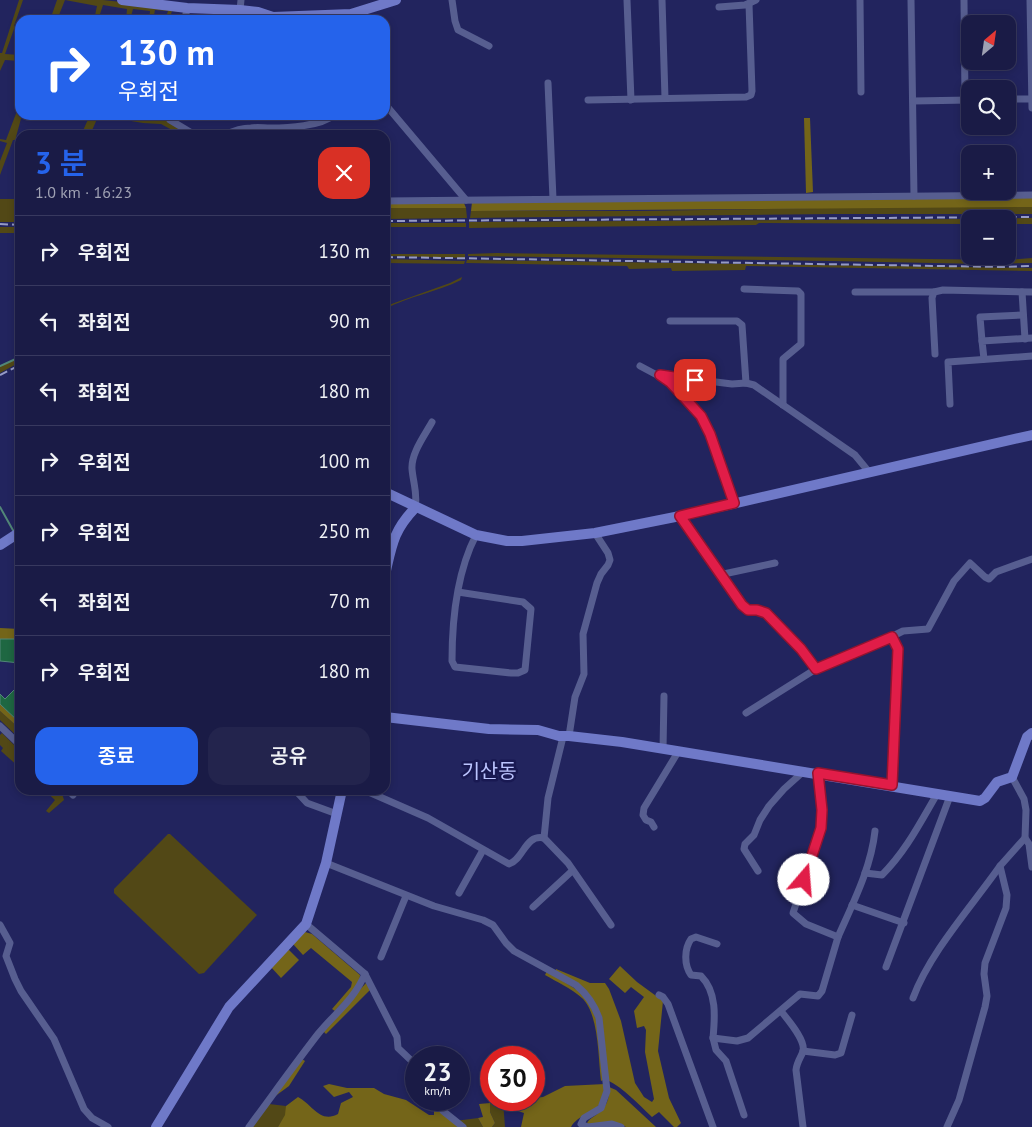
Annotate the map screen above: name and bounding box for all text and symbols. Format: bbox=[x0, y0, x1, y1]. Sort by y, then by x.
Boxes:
north arrow bbox=[961, 15, 1016, 70]
map controls bbox=[961, 15, 1016, 265]
text: 130 m bbox=[118, 29, 215, 75]
icon: right bbox=[35, 35, 100, 100]
text: 우회전 bbox=[118, 77, 179, 105]
button: search bbox=[961, 80, 1016, 135]
text: 3 분 bbox=[35, 143, 87, 182]
button: + bbox=[961, 145, 1016, 200]
button: close bbox=[318, 147, 370, 199]
text: 1.0 km · 16:23 bbox=[35, 182, 132, 202]
button: − bbox=[961, 210, 1016, 265]
icon: right bbox=[35, 237, 63, 265]
text: 130 m bbox=[318, 239, 370, 263]
text: 우회전 bbox=[78, 240, 130, 264]
icon: left bbox=[35, 307, 63, 335]
text: 90 m bbox=[329, 309, 370, 333]
text: 좌회전 bbox=[78, 310, 130, 334]
pin bbox=[674, 359, 716, 401]
icon: arrive bbox=[681, 366, 709, 394]
icon: left bbox=[35, 377, 63, 405]
text: 180 m bbox=[318, 379, 370, 403]
text: 좌회전 bbox=[78, 380, 130, 404]
icon: right bbox=[35, 447, 63, 475]
text: 100 m bbox=[318, 449, 370, 473]
text: 우회전 bbox=[78, 450, 130, 474]
icon: right bbox=[35, 517, 63, 545]
text: 250 m bbox=[318, 519, 370, 543]
text: 우회전 bbox=[78, 520, 130, 544]
icon: left bbox=[35, 587, 63, 615]
text: 70 m bbox=[329, 589, 370, 613]
text: 좌회전 bbox=[78, 590, 130, 614]
icon: right bbox=[35, 657, 63, 685]
text: 180 m bbox=[318, 659, 370, 683]
text: 우회전 bbox=[78, 660, 130, 684]
button: 종료 bbox=[35, 727, 198, 785]
button: 공유 bbox=[208, 727, 370, 785]
district label: 기산동 bbox=[461, 758, 517, 784]
position arrow bbox=[777, 853, 829, 905]
speed limit sign: 30 bbox=[480, 1046, 545, 1111]
text: 23 bbox=[423, 1056, 452, 1088]
text: km/h bbox=[424, 1083, 451, 1098]

